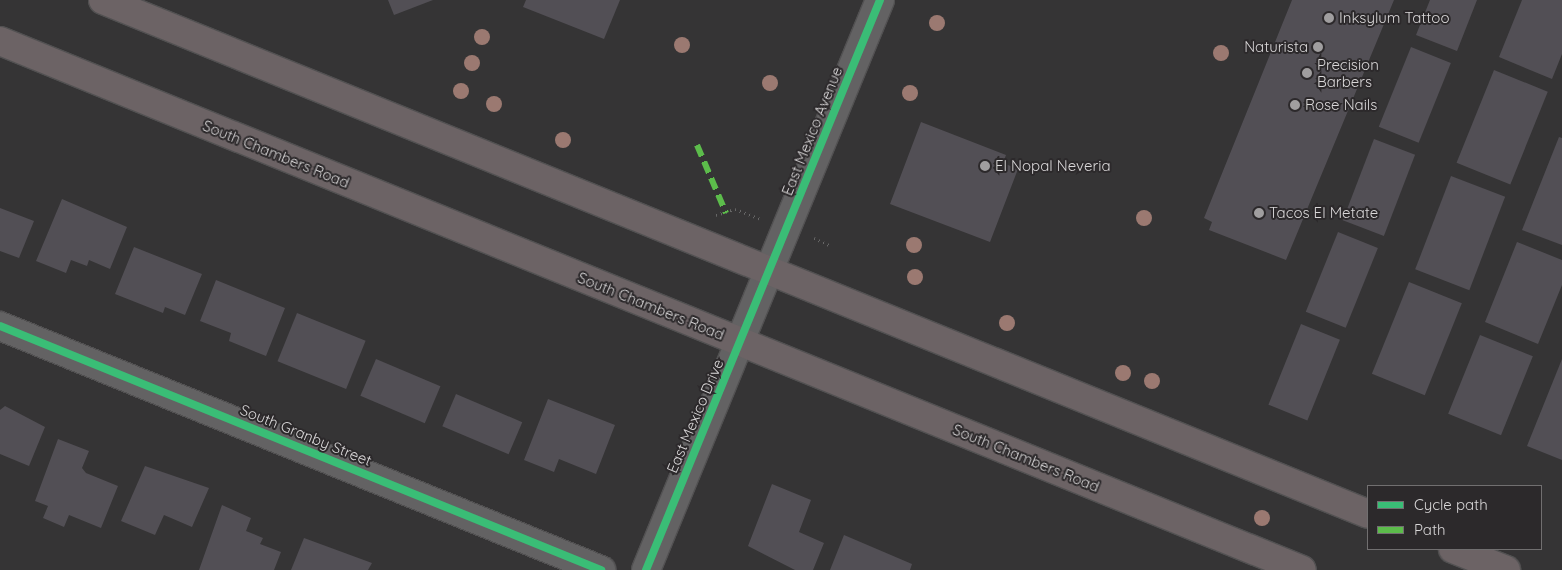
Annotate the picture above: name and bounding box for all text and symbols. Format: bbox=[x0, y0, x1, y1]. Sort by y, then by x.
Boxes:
place label: Inksylum Tattoo bbox=[1339, 9, 1449, 27]
marker: Inksylum Tattoo bbox=[1323, 12, 1335, 24]
place label: Naturista bbox=[1244, 38, 1308, 56]
marker: Naturista bbox=[1312, 41, 1324, 53]
place label: Precision Barbers bbox=[1317, 55, 1379, 90]
street label: East Mexico Avenue bbox=[778, 64, 846, 198]
marker: Precision Barbers bbox=[1301, 67, 1313, 79]
place label: Rose Nails bbox=[1305, 96, 1377, 114]
marker: Rose Nails bbox=[1289, 99, 1301, 111]
street label: South Chambers Road bbox=[200, 116, 352, 192]
place label: El Nopal Neveria bbox=[995, 157, 1110, 175]
marker: El Nopal Neveria bbox=[979, 160, 991, 172]
place label: Tacos El Metate bbox=[1269, 204, 1378, 222]
marker: Tacos El Metate bbox=[1253, 207, 1265, 219]
street label: South Chambers Road bbox=[575, 268, 727, 344]
street label: East Mexico Drive bbox=[663, 356, 727, 476]
street label: South Granby Street bbox=[238, 400, 374, 470]
street label: South Chambers Road bbox=[950, 420, 1102, 496]
legend bbox=[1367, 485, 1542, 550]
text: Cycle path bbox=[1414, 495, 1488, 514]
text: Path bbox=[1414, 520, 1446, 539]

